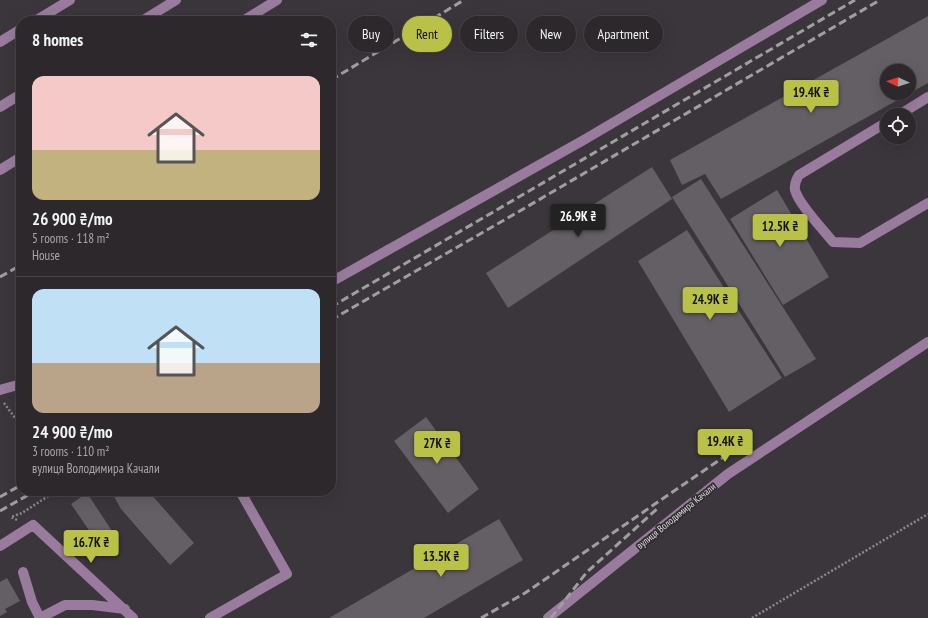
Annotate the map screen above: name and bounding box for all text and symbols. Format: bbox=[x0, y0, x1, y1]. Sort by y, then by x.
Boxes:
chip: Buy bbox=[348, 16, 394, 52]
chip: Rent bbox=[402, 16, 452, 52]
chip: Filters bbox=[460, 16, 518, 52]
chip: New bbox=[526, 16, 576, 52]
chip: Apartment bbox=[584, 16, 663, 52]
text: 8 homes bbox=[32, 29, 83, 51]
icon: filters bbox=[298, 29, 320, 51]
north arrow bbox=[880, 64, 916, 100]
map controls bbox=[880, 64, 916, 144]
pin: 19.4K ₴ bbox=[774, 80, 848, 114]
text: 19.4K ₴ bbox=[793, 84, 829, 101]
icon: home bbox=[140, 102, 212, 174]
button: locate bbox=[880, 108, 916, 144]
pin: 26.9K ₴ bbox=[541, 204, 615, 238]
text: 26 900 ₴/mo bbox=[32, 208, 113, 230]
text: 26.9K ₴ bbox=[560, 208, 596, 225]
pin: 12.5K ₴ bbox=[743, 214, 817, 248]
text: 12.5K ₴ bbox=[762, 218, 798, 235]
text: 5 rooms · 118 m² bbox=[32, 230, 110, 247]
text: House bbox=[32, 247, 60, 264]
pin: 24.9K ₴ bbox=[673, 287, 747, 321]
text: 24.9K ₴ bbox=[692, 291, 728, 308]
icon: home bbox=[140, 315, 212, 387]
text: 24 900 ₴/mo bbox=[32, 421, 113, 443]
pin: 19.4K ₴ bbox=[688, 429, 762, 463]
pin: 27K ₴ bbox=[409, 431, 465, 465]
text: 19.4K ₴ bbox=[707, 433, 743, 450]
text: 27K ₴ bbox=[423, 435, 451, 452]
text: 3 rooms · 110 m² bbox=[32, 443, 110, 460]
text: вулиця Володимира Качали bbox=[32, 460, 160, 477]
street label: вулиця Володимира Качали bbox=[634, 480, 718, 552]
pin: 16.7K ₴ bbox=[54, 530, 128, 564]
text: 16.7K ₴ bbox=[73, 534, 109, 551]
pin: 13.5K ₴ bbox=[404, 544, 478, 578]
text: 13.5K ₴ bbox=[423, 548, 459, 565]

